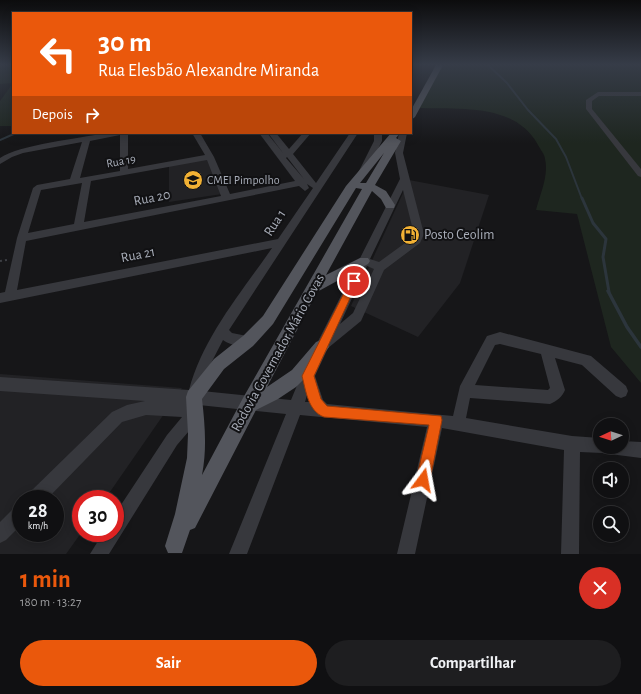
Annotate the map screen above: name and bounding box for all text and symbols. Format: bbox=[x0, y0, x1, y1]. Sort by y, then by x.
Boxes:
icon: left bbox=[32, 28, 84, 80]
text: 30 m bbox=[98, 29, 151, 57]
text: Rua Elesbão Alexandre Miranda bbox=[98, 62, 319, 80]
icon: right bbox=[81, 104, 103, 126]
text: Depois bbox=[32, 107, 73, 122]
street label: Rua 19 bbox=[105, 152, 137, 170]
school or university icon: CMEI Pimpolho bbox=[182, 169, 204, 191]
place label: CMEI Pimpolho bbox=[207, 174, 280, 186]
street label: Rua 20 bbox=[132, 188, 172, 208]
street label: Rua 1 bbox=[261, 207, 289, 239]
fuel station icon: Posto Ceolim bbox=[399, 224, 421, 246]
place label: Posto Ceolim bbox=[424, 228, 495, 242]
street label: Rua 21 bbox=[120, 245, 156, 265]
pin bbox=[337, 264, 371, 298]
icon: arrive bbox=[343, 270, 365, 292]
street label: Rodovia Governador Mário Covas bbox=[229, 272, 327, 434]
north arrow bbox=[593, 418, 629, 454]
map controls bbox=[593, 418, 629, 542]
position arrow bbox=[402, 459, 444, 501]
button: sound bbox=[593, 462, 629, 498]
speed limit sign: 30 bbox=[72, 490, 124, 542]
text: 28 bbox=[28, 501, 48, 521]
button: search bbox=[593, 506, 629, 542]
text: km/h bbox=[28, 521, 48, 531]
button: close bbox=[579, 567, 621, 609]
text: 1 min bbox=[20, 568, 71, 592]
text: 180 m · 13:27 bbox=[20, 596, 81, 609]
button: Sair bbox=[20, 640, 317, 686]
button: Compartilhar bbox=[325, 640, 621, 686]

